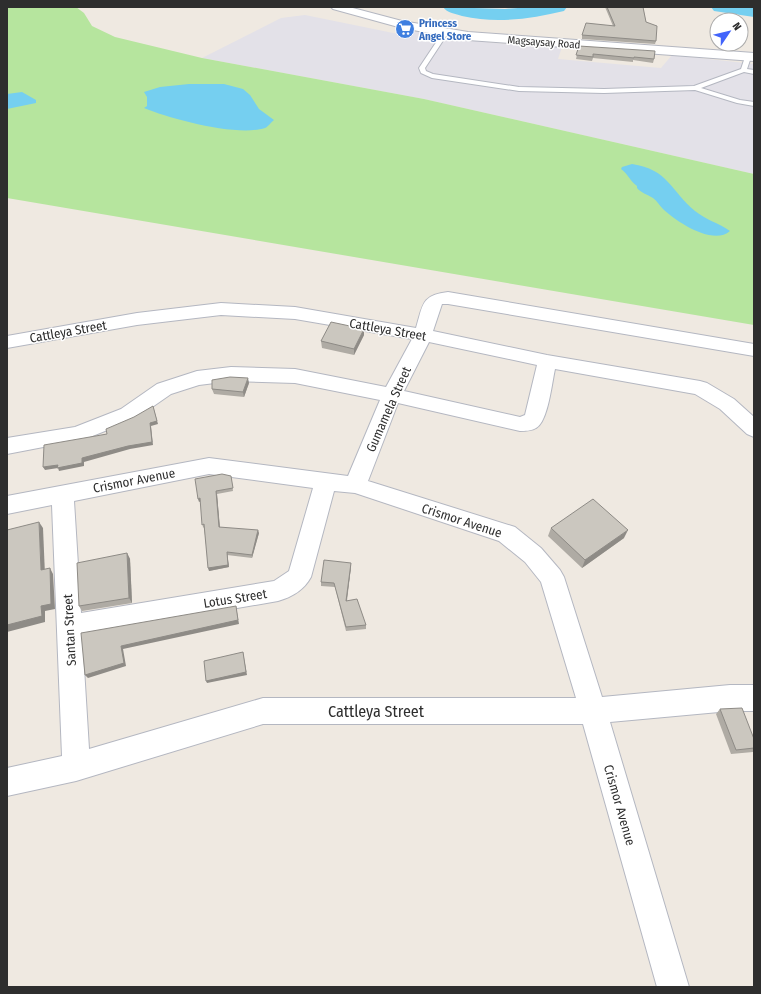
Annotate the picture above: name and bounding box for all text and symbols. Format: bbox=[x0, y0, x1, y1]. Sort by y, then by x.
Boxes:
north arrow bbox=[709, 12, 749, 52]
place label: Princess Angel Store bbox=[418, 17, 472, 43]
supermarket icon: Princess Angel Store bbox=[394, 18, 416, 40]
text: N bbox=[730, 20, 744, 33]
street label: Magsaysay Road bbox=[507, 33, 581, 52]
street label: Cattleya Street bbox=[348, 315, 428, 344]
street label: Cattleya Street bbox=[28, 317, 109, 346]
street label: Gumamela Street bbox=[363, 364, 414, 454]
street label: Crismor Avenue bbox=[92, 465, 176, 496]
street label: Crismor Avenue bbox=[420, 500, 504, 540]
street label: Lotus Street bbox=[202, 586, 269, 611]
street label: Santan Street bbox=[60, 593, 79, 666]
street label: Cattleya Street bbox=[328, 702, 425, 721]
street label: Crismor Avenue bbox=[601, 763, 638, 847]

